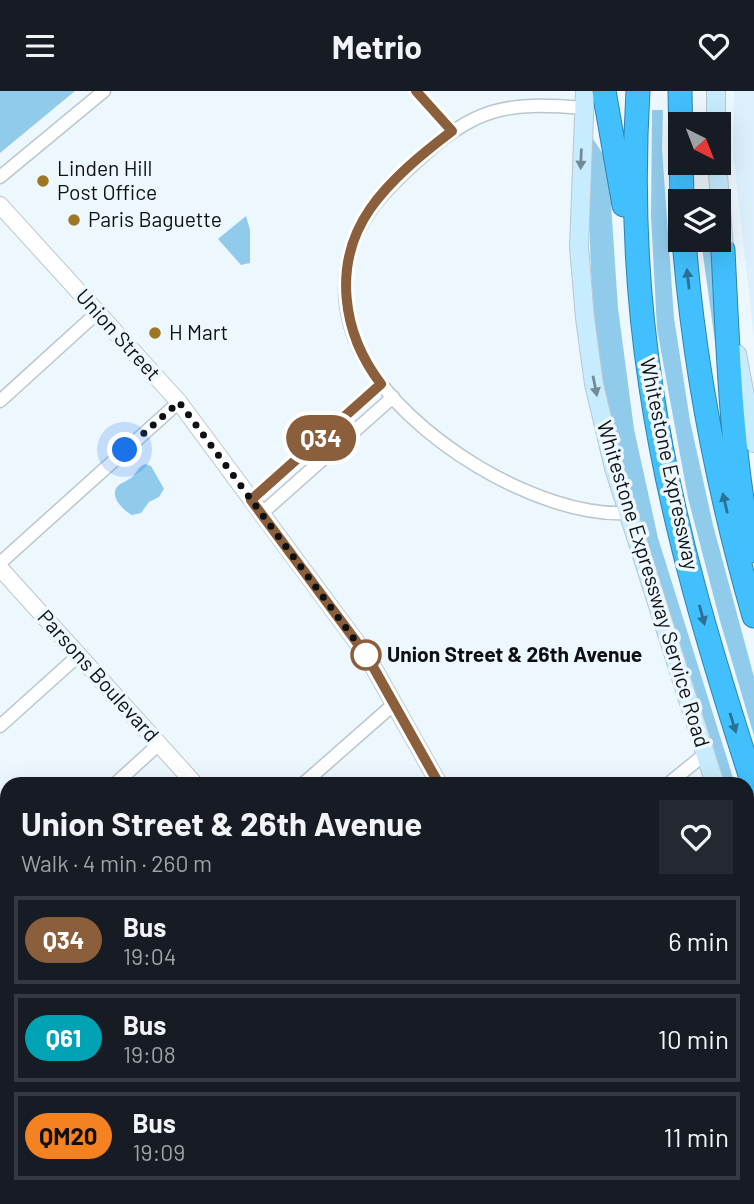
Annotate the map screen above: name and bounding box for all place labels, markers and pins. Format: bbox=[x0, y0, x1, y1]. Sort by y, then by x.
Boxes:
place label: Linden Hill Post Office bbox=[57, 155, 157, 204]
marker: Linden Hill Post Office bbox=[35, 173, 51, 189]
place label: Paris Baguette bbox=[88, 206, 222, 231]
marker: Paris Baguette bbox=[66, 212, 82, 228]
place label: H Mart bbox=[169, 319, 228, 344]
marker: H Mart bbox=[147, 325, 163, 341]
marker: Union Street & 26th Avenue bbox=[351, 640, 381, 670]
place label: Union Street & 26th Avenue bbox=[387, 641, 642, 666]

